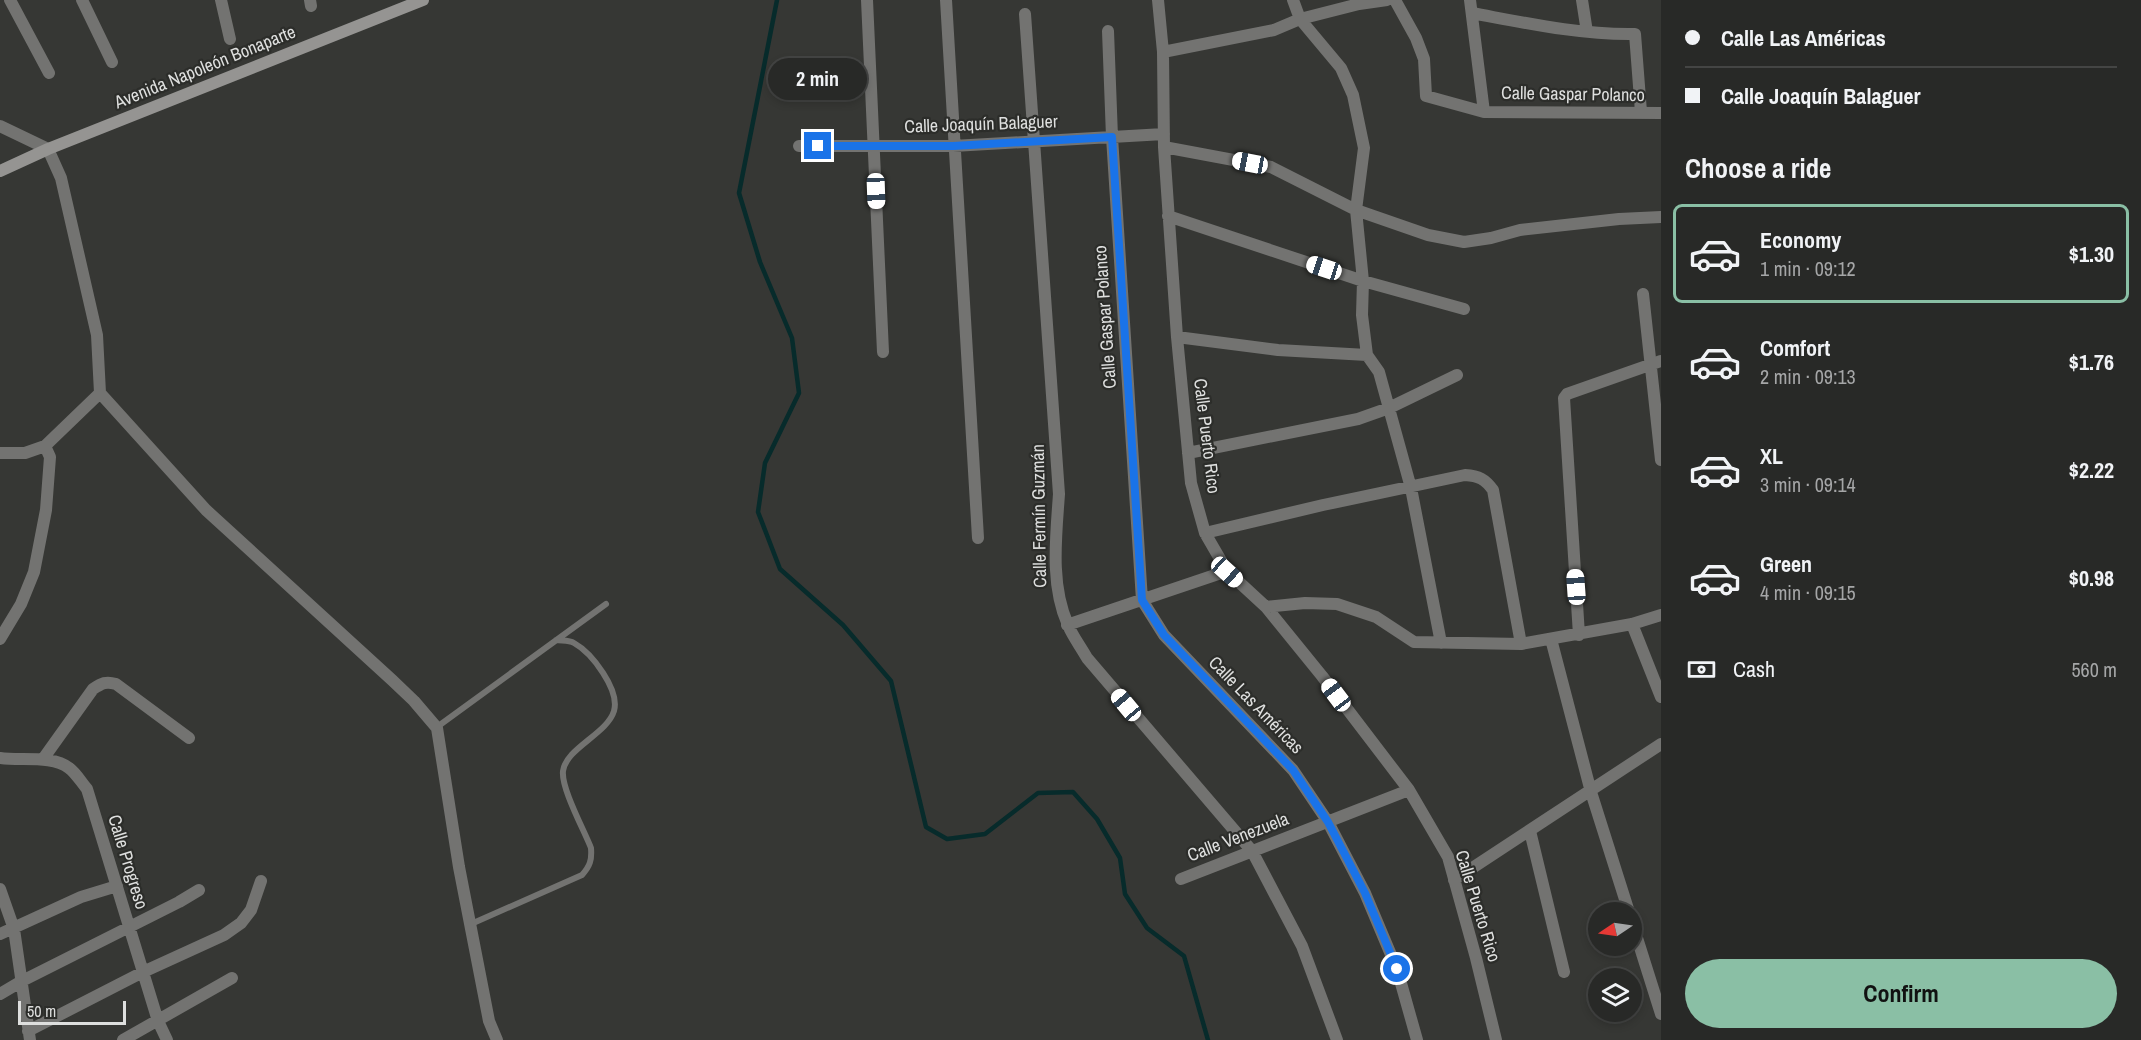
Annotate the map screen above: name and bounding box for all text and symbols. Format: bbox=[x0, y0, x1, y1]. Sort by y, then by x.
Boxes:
street label: Avenida Napoleón Bonaparte bbox=[110, 19, 299, 115]
text: Calle Las Américas bbox=[1721, 23, 1886, 53]
callout: 2 min bbox=[768, 59, 868, 101]
text: 2 min bbox=[796, 65, 839, 92]
street label: Calle Gaspar Polanco bbox=[1501, 80, 1645, 107]
text: Calle Joaquín Balaguer bbox=[1721, 81, 1921, 111]
street label: Calle Joaquín Balaguer bbox=[904, 108, 1058, 139]
route end bbox=[804, 132, 831, 159]
text: Choose a ride bbox=[1685, 150, 1831, 186]
car bbox=[1231, 151, 1269, 175]
car bbox=[866, 173, 886, 209]
text: Economy bbox=[1760, 225, 1841, 255]
icon: car bbox=[1688, 227, 1742, 281]
text: $1.30 bbox=[2069, 239, 2114, 269]
street label: Calle Gaspar Polanco bbox=[1087, 245, 1122, 390]
car bbox=[1304, 254, 1344, 282]
text: 1 min · 09:12 bbox=[1760, 255, 1856, 282]
text: Comfort bbox=[1760, 333, 1830, 363]
icon: car bbox=[1688, 335, 1742, 389]
text: $1.76 bbox=[2069, 347, 2114, 377]
text: 2 min · 09:13 bbox=[1760, 363, 1856, 390]
street label: Calle Puerto Rico bbox=[1188, 377, 1227, 495]
text: XL bbox=[1760, 441, 1783, 471]
icon: car bbox=[1688, 443, 1742, 497]
street label: Calle Fermín Guzmán bbox=[1025, 444, 1052, 588]
text: $2.22 bbox=[2069, 455, 2114, 485]
text: 3 min · 09:14 bbox=[1760, 471, 1856, 498]
text: Green bbox=[1760, 549, 1812, 579]
icon: car bbox=[1688, 551, 1742, 605]
car bbox=[1208, 553, 1246, 591]
text: $0.98 bbox=[2069, 563, 2114, 593]
car bbox=[1566, 568, 1586, 606]
text: 4 min · 09:15 bbox=[1760, 579, 1856, 606]
street label: Calle Las Américas bbox=[1203, 650, 1310, 759]
icon: cash bbox=[1685, 653, 1718, 686]
text: Cash bbox=[1733, 654, 1775, 684]
text: 560 m bbox=[2071, 656, 2117, 683]
car bbox=[1318, 675, 1354, 715]
car bbox=[1108, 685, 1144, 725]
street label: Calle Venezuela bbox=[1184, 806, 1292, 867]
street label: Calle Progreso bbox=[102, 812, 155, 912]
street label: Calle Puerto Rico bbox=[1450, 847, 1507, 965]
north arrow bbox=[1588, 902, 1642, 956]
map controls bbox=[1588, 902, 1642, 1022]
route start bbox=[1383, 955, 1410, 982]
button: Confirm bbox=[1685, 959, 2117, 1028]
button: layers bbox=[1588, 968, 1642, 1022]
scale bar bbox=[18, 998, 126, 1026]
text: 50 m bbox=[27, 1000, 56, 1022]

